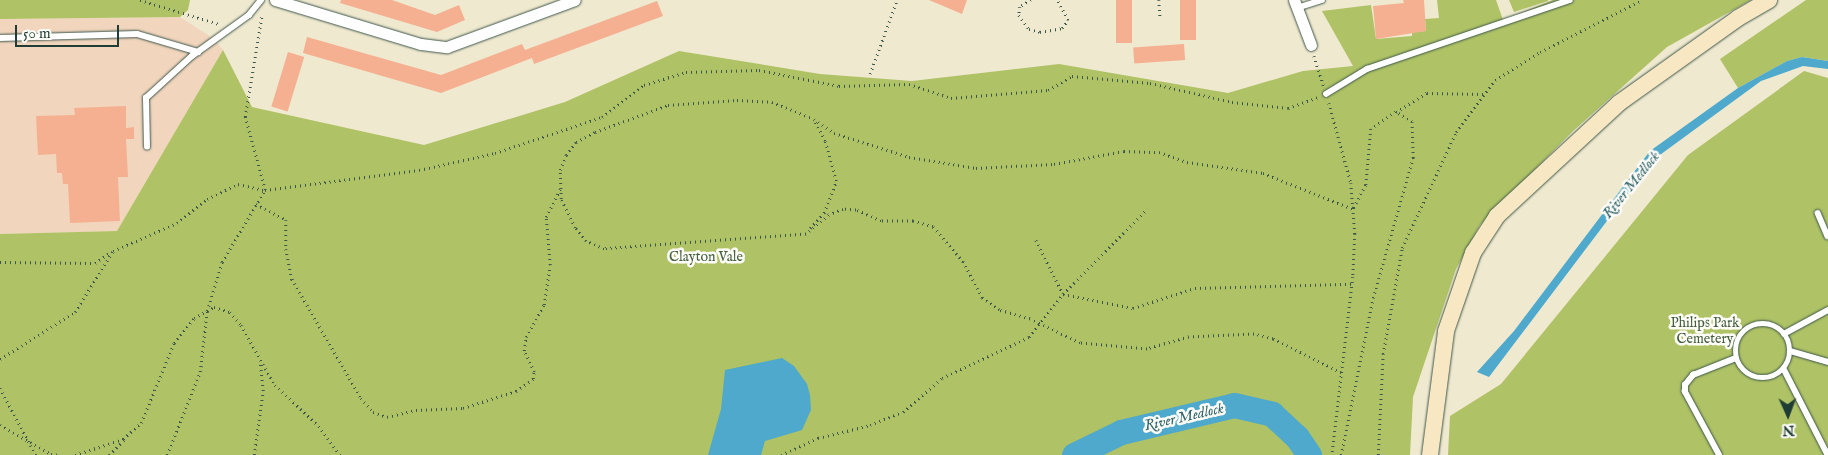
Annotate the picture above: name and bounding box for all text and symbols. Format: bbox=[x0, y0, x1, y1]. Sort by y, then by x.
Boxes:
scale bar bbox=[18, 15, 121, 47]
text: 50 m bbox=[23, 24, 51, 43]
water label: River Medlock bbox=[1599, 148, 1663, 222]
park label: Clayton Vale bbox=[669, 249, 743, 265]
park label: Philips Park Cemetery bbox=[1670, 315, 1740, 348]
north arrow bbox=[1763, 390, 1813, 440]
water label: River Medlock bbox=[1143, 399, 1225, 435]
text: N bbox=[1782, 421, 1795, 439]

